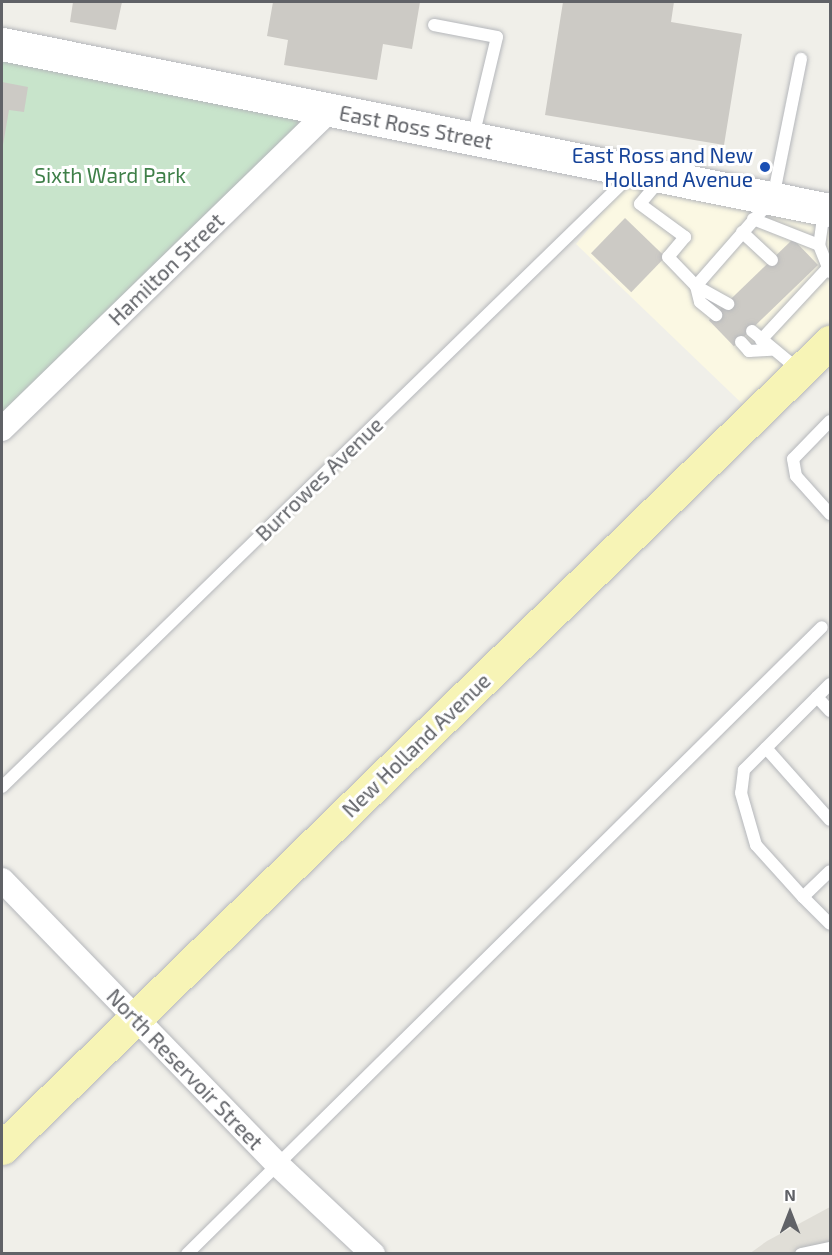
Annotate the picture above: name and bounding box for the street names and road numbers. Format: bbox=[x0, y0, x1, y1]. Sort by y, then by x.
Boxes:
street label: East Ross Street bbox=[337, 100, 495, 154]
street label: Hamilton Street bbox=[103, 208, 229, 330]
street label: Burrowes Avenue bbox=[250, 412, 388, 546]
street label: New Holland Avenue bbox=[336, 667, 496, 823]
street label: North Reservoir Street bbox=[102, 983, 268, 1155]

